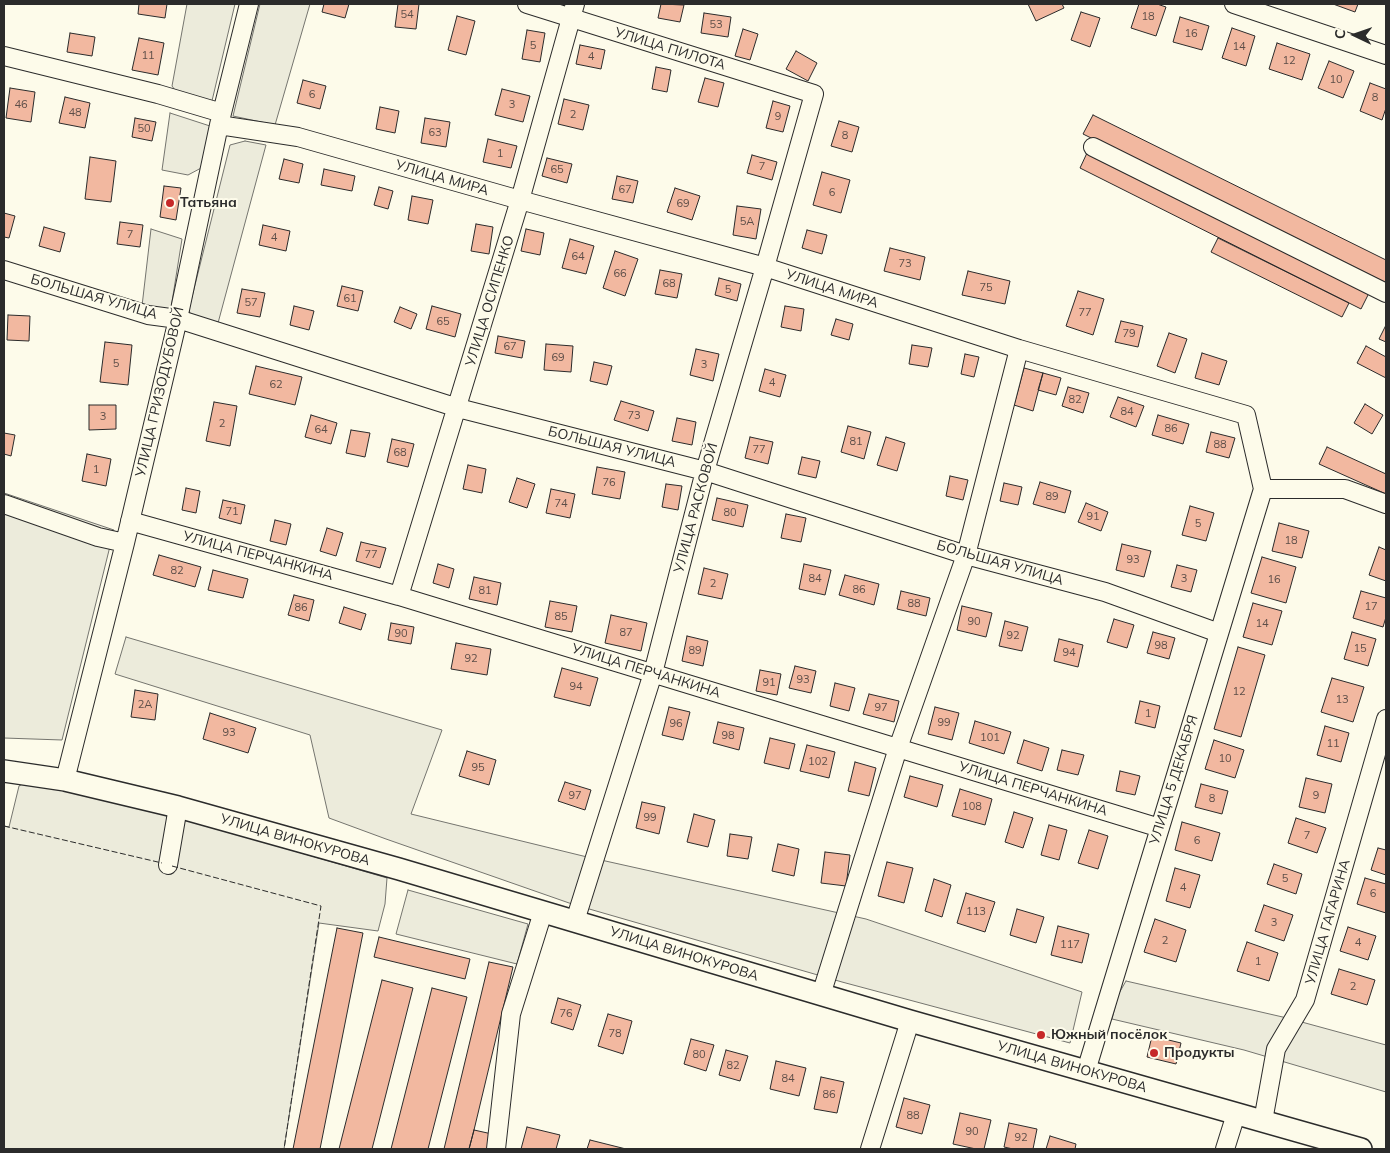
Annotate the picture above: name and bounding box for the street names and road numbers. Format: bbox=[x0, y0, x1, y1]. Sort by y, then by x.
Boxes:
street label: УЛИЦА ПИЛОТА bbox=[612, 24, 728, 74]
street label: УЛИЦА МИРА bbox=[393, 157, 491, 199]
street label: УЛИЦА ОСИПЕНКО bbox=[462, 233, 518, 369]
street label: УЛИЦА МИРА bbox=[784, 266, 880, 312]
street label: БОЛЬШАЯ УЛИЦА bbox=[29, 271, 159, 323]
street label: УЛИЦА ГРИЗОДУБОВОЙ bbox=[132, 305, 188, 479]
street label: БОЛЬШАЯ УЛИЦА bbox=[546, 423, 678, 471]
street label: УЛИЦА РАСКОВОЙ bbox=[671, 441, 721, 575]
street label: УЛИЦА ПЕРЧАНКИНА bbox=[181, 528, 335, 584]
street label: БОЛЬШАЯ УЛИЦА bbox=[935, 537, 1065, 589]
street label: УЛИЦА ПЕРЧАНКИНА bbox=[569, 640, 723, 702]
street label: УЛИЦА 5 ДЕКАБРЯ bbox=[1146, 713, 1202, 847]
street label: УЛИЦА ПЕРЧАНКИНА bbox=[956, 758, 1110, 820]
street label: УЛИЦА ВИНОКУРОВА bbox=[218, 811, 372, 869]
street label: УЛИЦА ГАГАРИНА bbox=[1302, 857, 1354, 987]
street label: УЛИЦА ВИНОКУРОВА bbox=[607, 923, 761, 985]
street label: УЛИЦА ВИНОКУРОВА bbox=[995, 1038, 1149, 1096]

